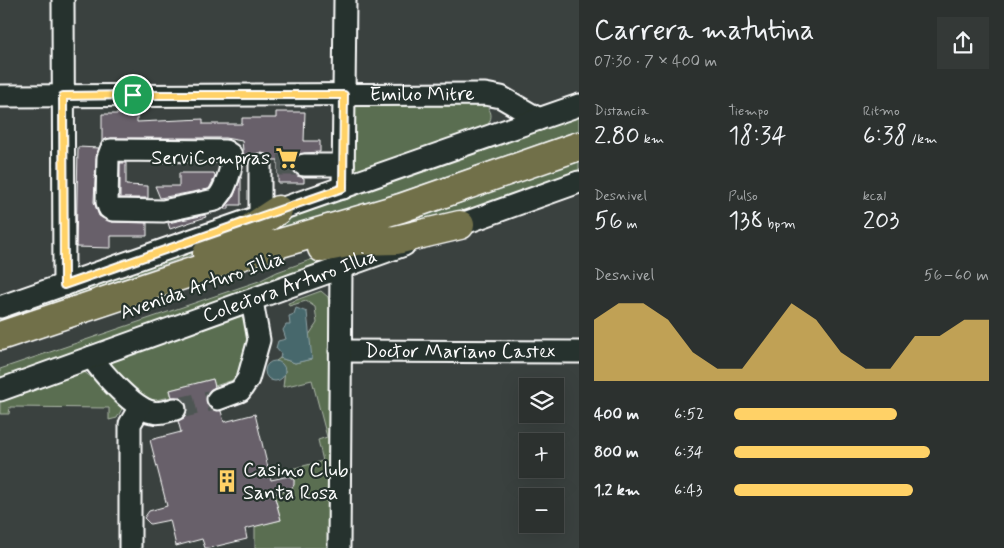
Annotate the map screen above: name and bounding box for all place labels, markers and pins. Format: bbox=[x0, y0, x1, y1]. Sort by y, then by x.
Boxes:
pin bbox=[112, 74, 154, 116]
place label: ServiCompras bbox=[151, 145, 270, 172]
supermarket icon: ServiCompras bbox=[274, 145, 300, 171]
place label: Casino Club Santa Rosa bbox=[243, 457, 349, 507]
building icon: Casino Club Santa Rosa bbox=[214, 468, 240, 494]

